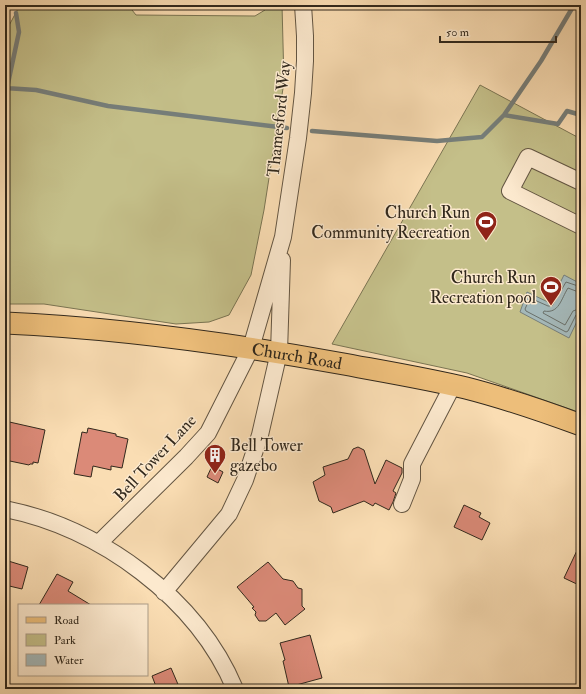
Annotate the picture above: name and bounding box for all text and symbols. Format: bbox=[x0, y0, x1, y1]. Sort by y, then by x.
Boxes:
scale bar bbox=[440, 18, 556, 44]
text: 50 m bbox=[446, 25, 470, 40]
street label: Thamesford Way bbox=[262, 59, 297, 178]
place label: Church Run Community Recreation bbox=[311, 202, 470, 244]
sports icon: Church Run Community Recreation bbox=[473, 209, 499, 242]
place label: Church Run Recreation pool bbox=[430, 267, 537, 309]
sports icon: Church Run Recreation pool bbox=[538, 274, 564, 307]
street label: Church Road bbox=[250, 338, 344, 374]
street label: Bell Tower Lane bbox=[109, 410, 201, 506]
place label: Bell Tower gazebo bbox=[230, 435, 304, 476]
building icon: Bell Tower gazebo bbox=[202, 442, 228, 475]
legend bbox=[18, 604, 148, 676]
text: Road bbox=[54, 613, 79, 628]
text: Park bbox=[54, 633, 76, 648]
text: Water bbox=[53, 653, 84, 668]

